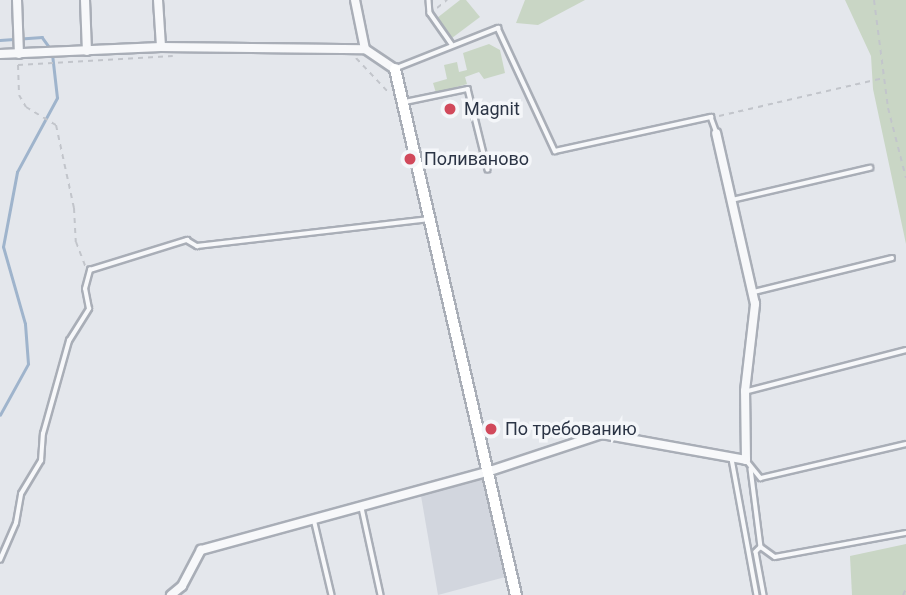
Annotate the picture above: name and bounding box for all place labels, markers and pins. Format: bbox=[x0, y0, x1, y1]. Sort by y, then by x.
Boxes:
place label: Magnit bbox=[464, 98, 520, 120]
marker: Magnit bbox=[442, 101, 458, 117]
place label: Поливаново bbox=[424, 148, 529, 170]
marker: Поливаново bbox=[402, 151, 418, 167]
place label: По требованию bbox=[505, 418, 637, 440]
marker: По требованию bbox=[483, 421, 499, 437]

